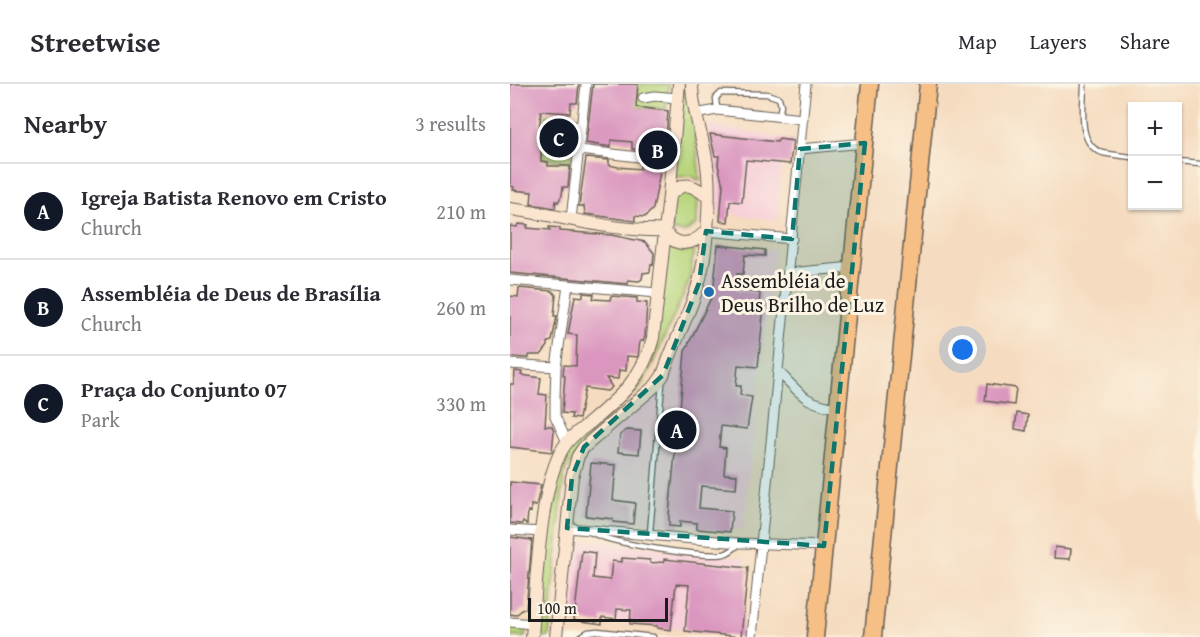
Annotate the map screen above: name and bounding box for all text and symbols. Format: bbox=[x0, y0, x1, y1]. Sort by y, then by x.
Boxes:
text: Streetwise bbox=[30, 21, 160, 62]
text: Map bbox=[958, 26, 997, 57]
text: Layers bbox=[1030, 26, 1087, 57]
text: Share bbox=[1120, 26, 1170, 57]
map controls bbox=[1128, 102, 1182, 210]
button: + bbox=[1128, 102, 1182, 156]
text: Nearby bbox=[24, 104, 107, 143]
text: 3 results bbox=[415, 109, 486, 138]
pin: C bbox=[539, 116, 578, 160]
pin: B bbox=[638, 128, 678, 172]
button: − bbox=[1128, 156, 1182, 210]
text: Igreja Batista Renovo em Cristo bbox=[81, 181, 387, 213]
text: A bbox=[37, 197, 50, 226]
text: 210 m bbox=[436, 197, 486, 226]
text: Church bbox=[81, 213, 142, 242]
place label: Assembléia de Deus Brilho de Luz bbox=[721, 265, 884, 320]
text: Assembléia de Deus de Brasília bbox=[81, 277, 381, 309]
marker: Assembléia de Deus Brilho de Luz bbox=[702, 285, 716, 299]
text: B bbox=[37, 293, 50, 322]
text: 260 m bbox=[436, 293, 486, 322]
text: Church bbox=[81, 309, 142, 338]
your location bbox=[948, 335, 977, 364]
text: Praça do Conjunto 07 bbox=[81, 373, 287, 405]
text: C bbox=[38, 389, 49, 418]
text: 330 m bbox=[436, 389, 486, 418]
text: Park bbox=[81, 405, 120, 434]
pin: A bbox=[658, 408, 696, 452]
scale bar bbox=[528, 595, 668, 622]
text: 100 m bbox=[537, 596, 577, 620]

